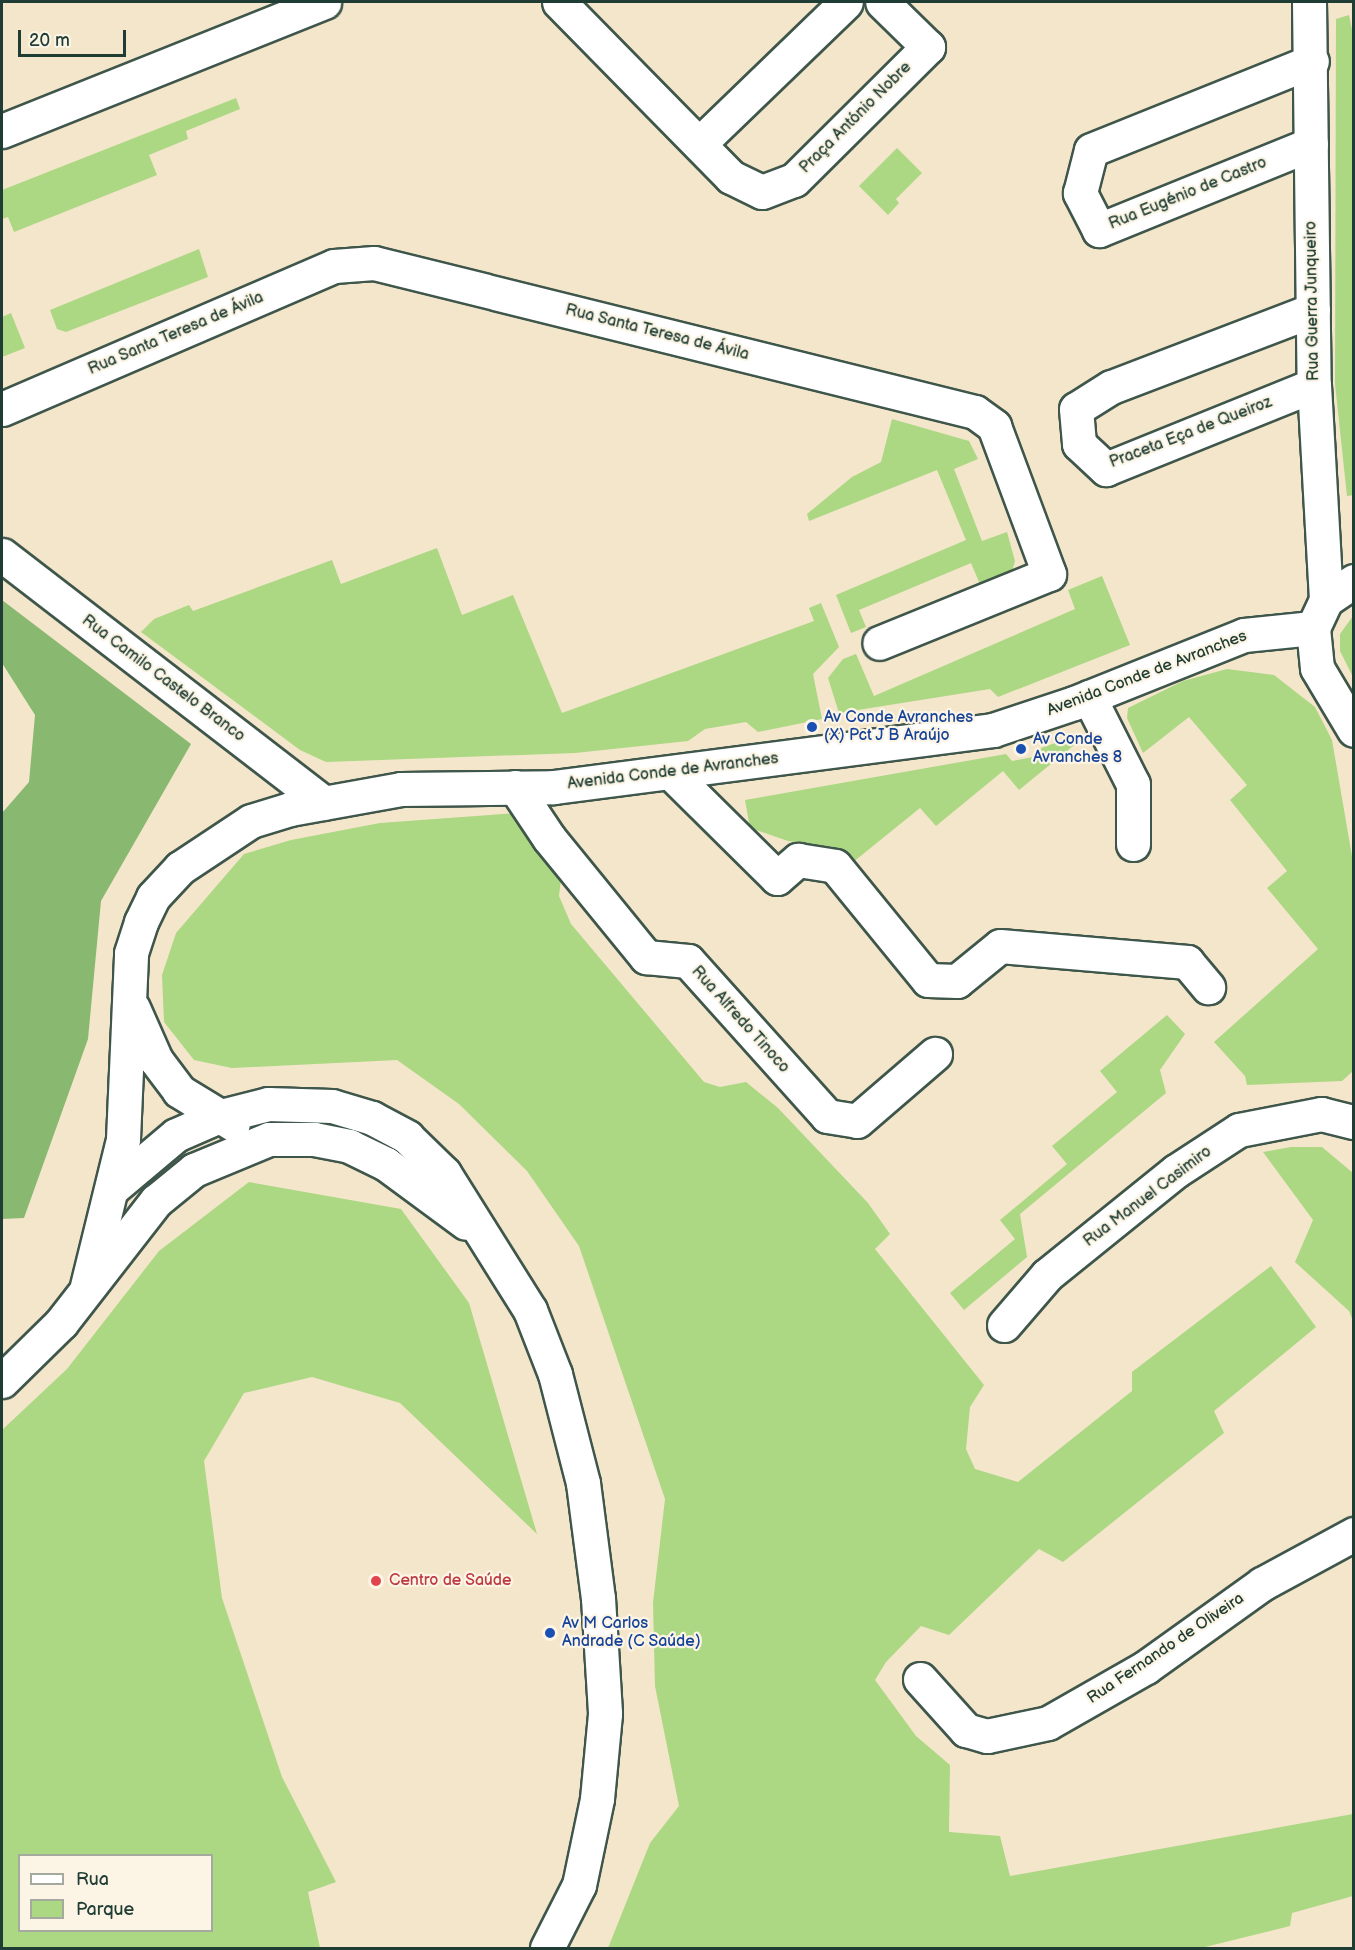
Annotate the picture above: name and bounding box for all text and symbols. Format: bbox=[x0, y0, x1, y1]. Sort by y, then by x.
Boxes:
scale bar bbox=[21, 18, 129, 56]
text: 20 m bbox=[29, 30, 70, 51]
street label: Praça António Nobre bbox=[796, 58, 916, 178]
street label: Rua Eugénio de Castro bbox=[1106, 154, 1270, 234]
street label: Rua Guerra Junqueiro bbox=[1302, 220, 1324, 382]
street label: Rua Santa Teresa de Ávila bbox=[85, 288, 267, 380]
street label: Rua Santa Teresa de Ávila bbox=[563, 301, 751, 365]
street label: Praceta Eça de Queiroz bbox=[1107, 393, 1275, 473]
street label: Rua Camilo Castelo Branco bbox=[78, 611, 248, 747]
street label: Avenida Conde de Avranches bbox=[1044, 627, 1250, 721]
place label: Av Conde Avranches (X) Pct J B Araújo bbox=[824, 708, 973, 746]
marker: Av Conde Avranches (X) Pct J B Araújo bbox=[805, 720, 819, 734]
place label: Av Conde Avranches 8 bbox=[1033, 730, 1122, 768]
marker: Av Conde Avranches 8 bbox=[1014, 742, 1028, 756]
street label: Avenida Conde de Avranches bbox=[566, 750, 780, 794]
street label: Rua Alfredo Tinoco bbox=[687, 962, 793, 1078]
street label: Rua Manuel Casimiro bbox=[1080, 1143, 1216, 1251]
place label: Centro de Saúde bbox=[389, 1571, 512, 1591]
marker: Centro de Saúde bbox=[367, 1572, 385, 1590]
street label: Rua Fernando de Oliveira bbox=[1084, 1589, 1248, 1709]
place label: Av M Carlos Andrade (C Saúde) bbox=[562, 1614, 701, 1652]
marker: Av M Carlos Andrade (C Saúde) bbox=[543, 1626, 557, 1640]
legend bbox=[18, 1854, 213, 1932]
text: Rua bbox=[76, 1869, 109, 1890]
text: Parque bbox=[76, 1899, 134, 1920]

